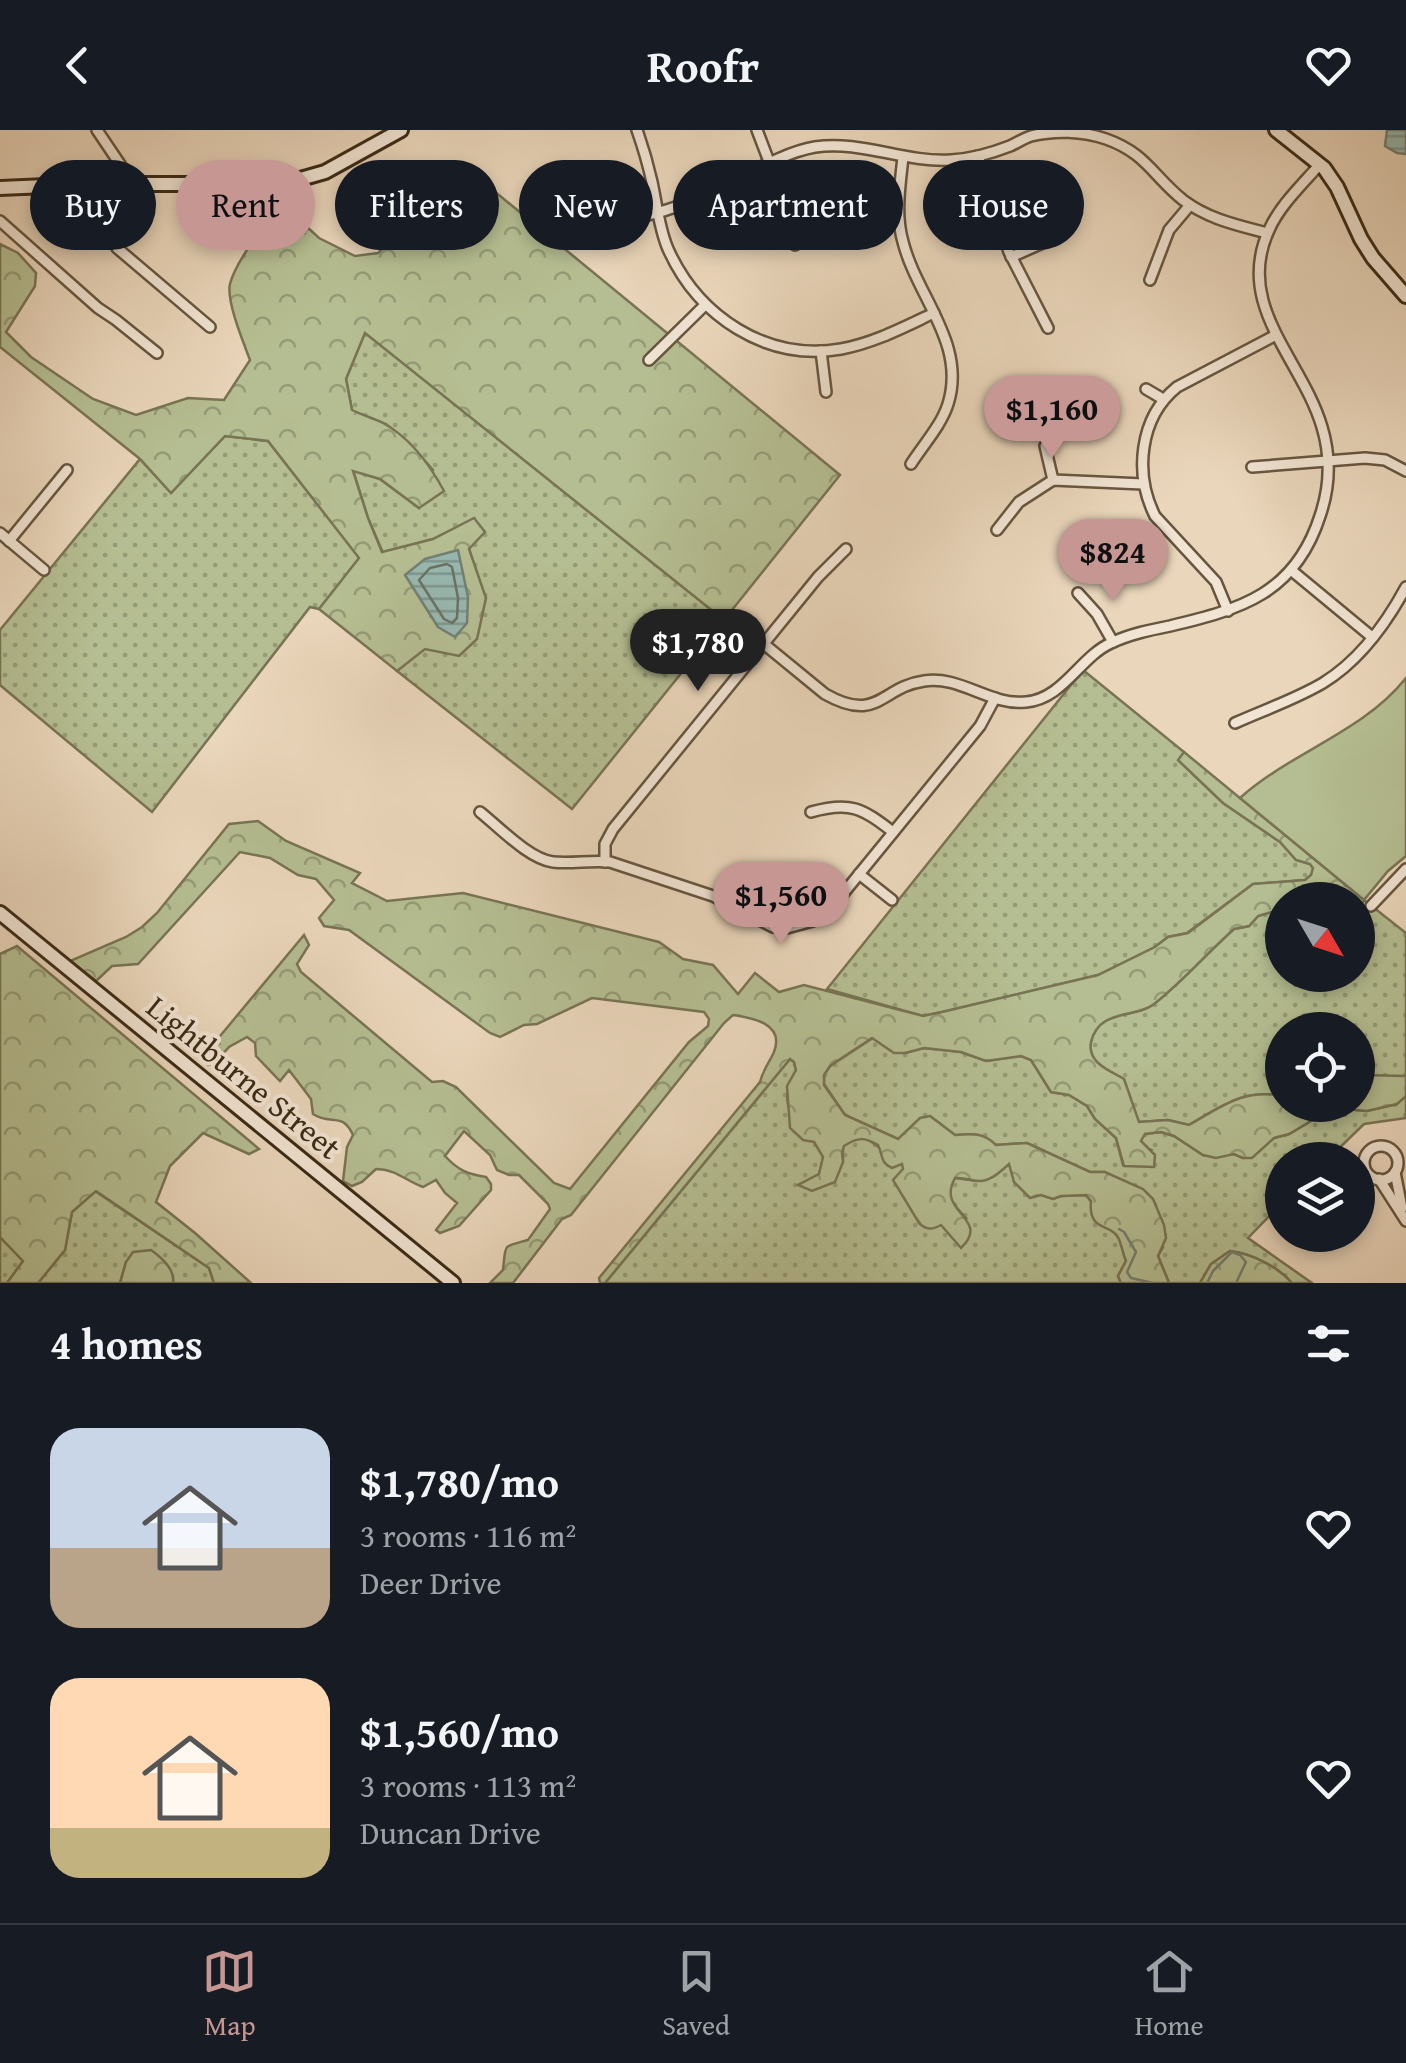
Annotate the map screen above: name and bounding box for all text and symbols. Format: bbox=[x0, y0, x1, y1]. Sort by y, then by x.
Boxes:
text: Roofr bbox=[647, 33, 759, 98]
icon: back bbox=[50, 38, 105, 93]
icon: heart bbox=[1301, 38, 1356, 93]
chip: Buy bbox=[30, 160, 156, 250]
chip: Rent bbox=[176, 160, 315, 250]
chip: Filters bbox=[335, 160, 499, 250]
chip: New bbox=[519, 160, 653, 250]
chip: Apartment bbox=[673, 160, 903, 250]
chip: House bbox=[923, 160, 1084, 250]
pin: $1,160 bbox=[971, 376, 1133, 461]
text: $1,160 bbox=[1006, 385, 1098, 432]
pin: $824 bbox=[1054, 519, 1172, 604]
text: $824 bbox=[1080, 528, 1146, 575]
pin: $1,780 bbox=[617, 609, 779, 694]
text: $1,780 bbox=[652, 618, 744, 665]
pin: $1,560 bbox=[700, 862, 862, 947]
text: $1,560 bbox=[735, 871, 827, 918]
north arrow bbox=[1265, 882, 1375, 992]
map controls bbox=[1265, 882, 1375, 1252]
street label: Lightburne Street bbox=[137, 984, 351, 1170]
button: locate bbox=[1265, 1012, 1375, 1122]
button: layers bbox=[1265, 1142, 1375, 1252]
text: 4 homes bbox=[50, 1313, 203, 1374]
icon: filters bbox=[1301, 1316, 1356, 1371]
text: $1,780/mo bbox=[360, 1451, 559, 1512]
icon: home bbox=[130, 1468, 250, 1588]
icon: heart bbox=[1301, 1501, 1356, 1556]
text: 3 rooms · 116 m² bbox=[360, 1512, 576, 1559]
text: Deer Drive bbox=[360, 1559, 502, 1606]
text: $1,560/mo bbox=[360, 1701, 559, 1762]
icon: home bbox=[130, 1718, 250, 1838]
icon: heart bbox=[1301, 1751, 1356, 1806]
text: 3 rooms · 113 m² bbox=[360, 1762, 576, 1809]
text: Duncan Drive bbox=[360, 1809, 541, 1856]
tab: Map bbox=[202, 1944, 257, 2045]
tab: Saved bbox=[662, 1944, 730, 2045]
tab: Home bbox=[1135, 1944, 1204, 2045]

